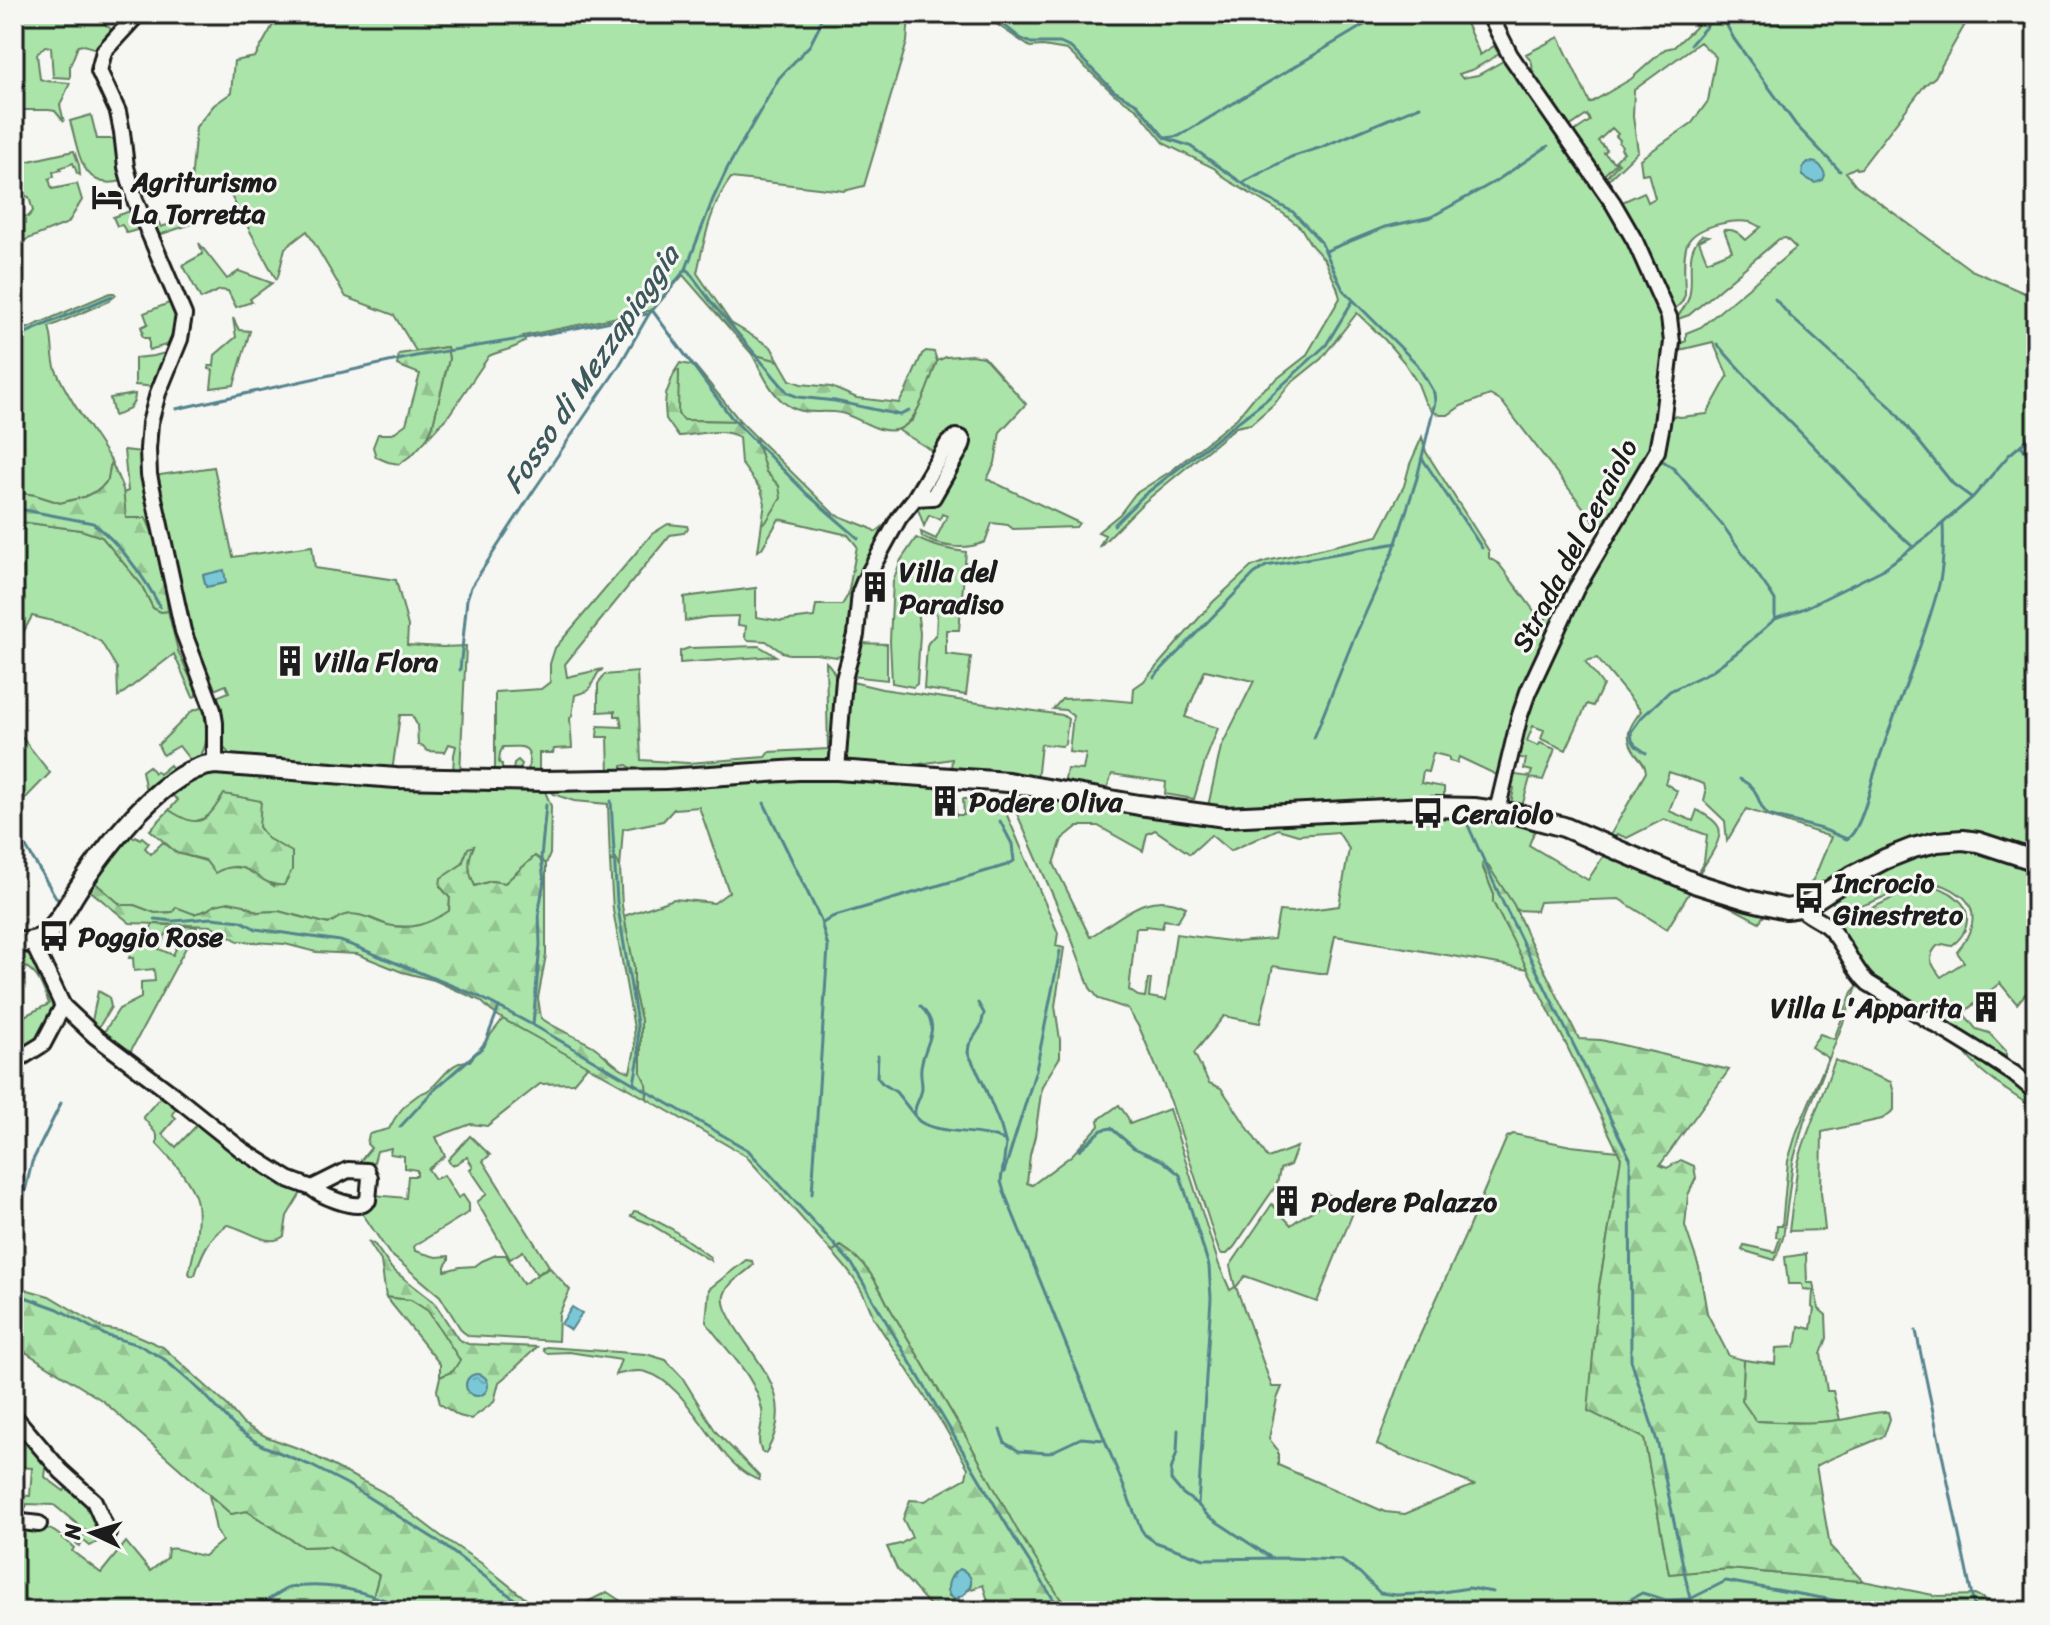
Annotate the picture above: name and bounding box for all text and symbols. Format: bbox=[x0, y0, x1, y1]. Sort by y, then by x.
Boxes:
place label: Agriturismo La Torretta bbox=[130, 157, 278, 238]
hotel icon: Agriturismo La Torretta bbox=[90, 180, 124, 214]
water label: Fosso di Mezzapiaggia bbox=[487, 231, 696, 504]
street label: Strada del Ceraiolo bbox=[1497, 429, 1652, 661]
place label: Villa del Paradiso bbox=[899, 547, 1005, 628]
building icon: Villa del Paradiso bbox=[858, 570, 892, 604]
place label: Villa Flora bbox=[314, 637, 438, 686]
building icon: Villa Flora bbox=[273, 644, 307, 678]
place label: Podere Oliva bbox=[969, 777, 1123, 826]
building icon: Podere Oliva bbox=[928, 784, 962, 818]
place label: Ceraiolo bbox=[1451, 789, 1554, 838]
bus stop icon: Ceraiolo bbox=[1411, 796, 1445, 830]
place label: Incrocio Ginestreto bbox=[1831, 858, 1964, 939]
bus stop icon: Incrocio Ginestreto bbox=[1792, 881, 1826, 915]
place label: Poggio Rose bbox=[78, 912, 224, 961]
bus stop icon: Poggio Rose bbox=[37, 919, 71, 953]
place label: Villa L'Apparita bbox=[1770, 983, 1963, 1032]
building icon: Villa L'Apparita bbox=[1969, 990, 2003, 1024]
place label: Podere Palazzo bbox=[1311, 1177, 1497, 1226]
building icon: Podere Palazzo bbox=[1270, 1184, 1304, 1218]
north arrow bbox=[52, 1493, 132, 1573]
text: N bbox=[52, 1522, 93, 1542]

